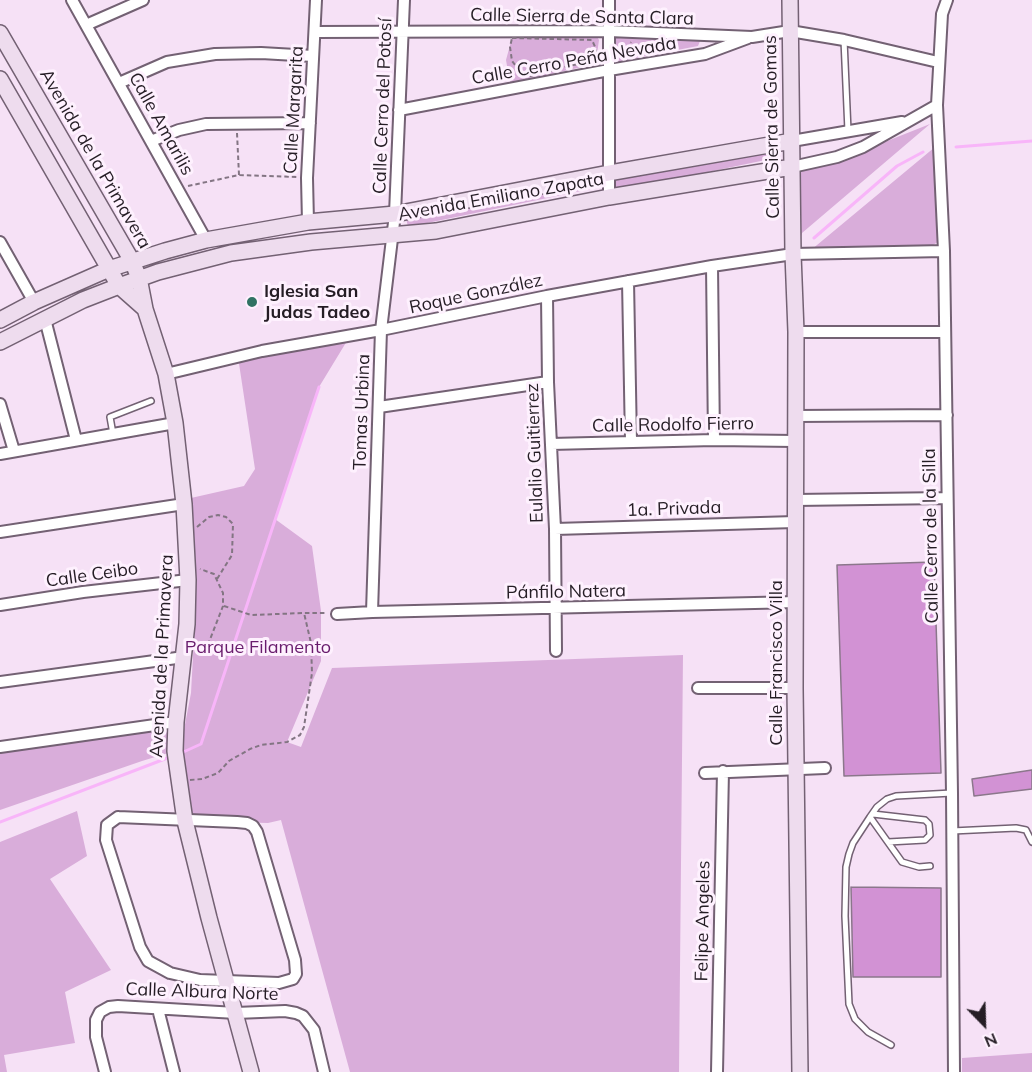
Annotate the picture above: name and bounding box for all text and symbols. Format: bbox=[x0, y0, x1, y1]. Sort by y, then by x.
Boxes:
street label: Calle Sierra de Santa Clara bbox=[470, 4, 694, 30]
street label: Calle Cerro del Potosí bbox=[369, 18, 397, 194]
street label: Calle Cerro Peña Nevada bbox=[470, 32, 678, 90]
street label: Calle Sierra de Gomas bbox=[760, 35, 784, 219]
street label: Calle Margarita bbox=[280, 45, 308, 175]
street label: Avenida de la Primavera bbox=[35, 65, 155, 253]
street label: Calle Amarilis bbox=[124, 69, 198, 179]
street label: Avenida Emiliano Zapata bbox=[396, 168, 606, 226]
street label: Roque González bbox=[407, 269, 545, 319]
place label: Iglesia San Judas Tadeo bbox=[264, 281, 370, 324]
marker: Iglesia San Judas Tadeo bbox=[245, 295, 259, 309]
street label: Tomas Urbina bbox=[349, 354, 375, 470]
street label: Eulalio Guitierrez bbox=[522, 383, 548, 523]
street label: Calle Rodolfo Fierro bbox=[592, 413, 754, 437]
street label: Calle Cerro de la Silla bbox=[919, 448, 943, 624]
street label: 1a. Privada bbox=[626, 497, 722, 521]
street label: Avenida de la Primavera bbox=[146, 554, 178, 758]
street label: Calle Ceibo bbox=[45, 558, 139, 592]
street label: Pánfilo Natera bbox=[506, 580, 626, 604]
street label: Calle Francisco Villa bbox=[766, 580, 788, 746]
park label: Parque Filamento bbox=[185, 637, 331, 659]
street label: Felipe Angeles bbox=[691, 860, 715, 982]
street label: Calle Albura Norte bbox=[125, 979, 279, 1005]
north arrow bbox=[954, 994, 1014, 1054]
text: N bbox=[982, 1029, 1001, 1052]

